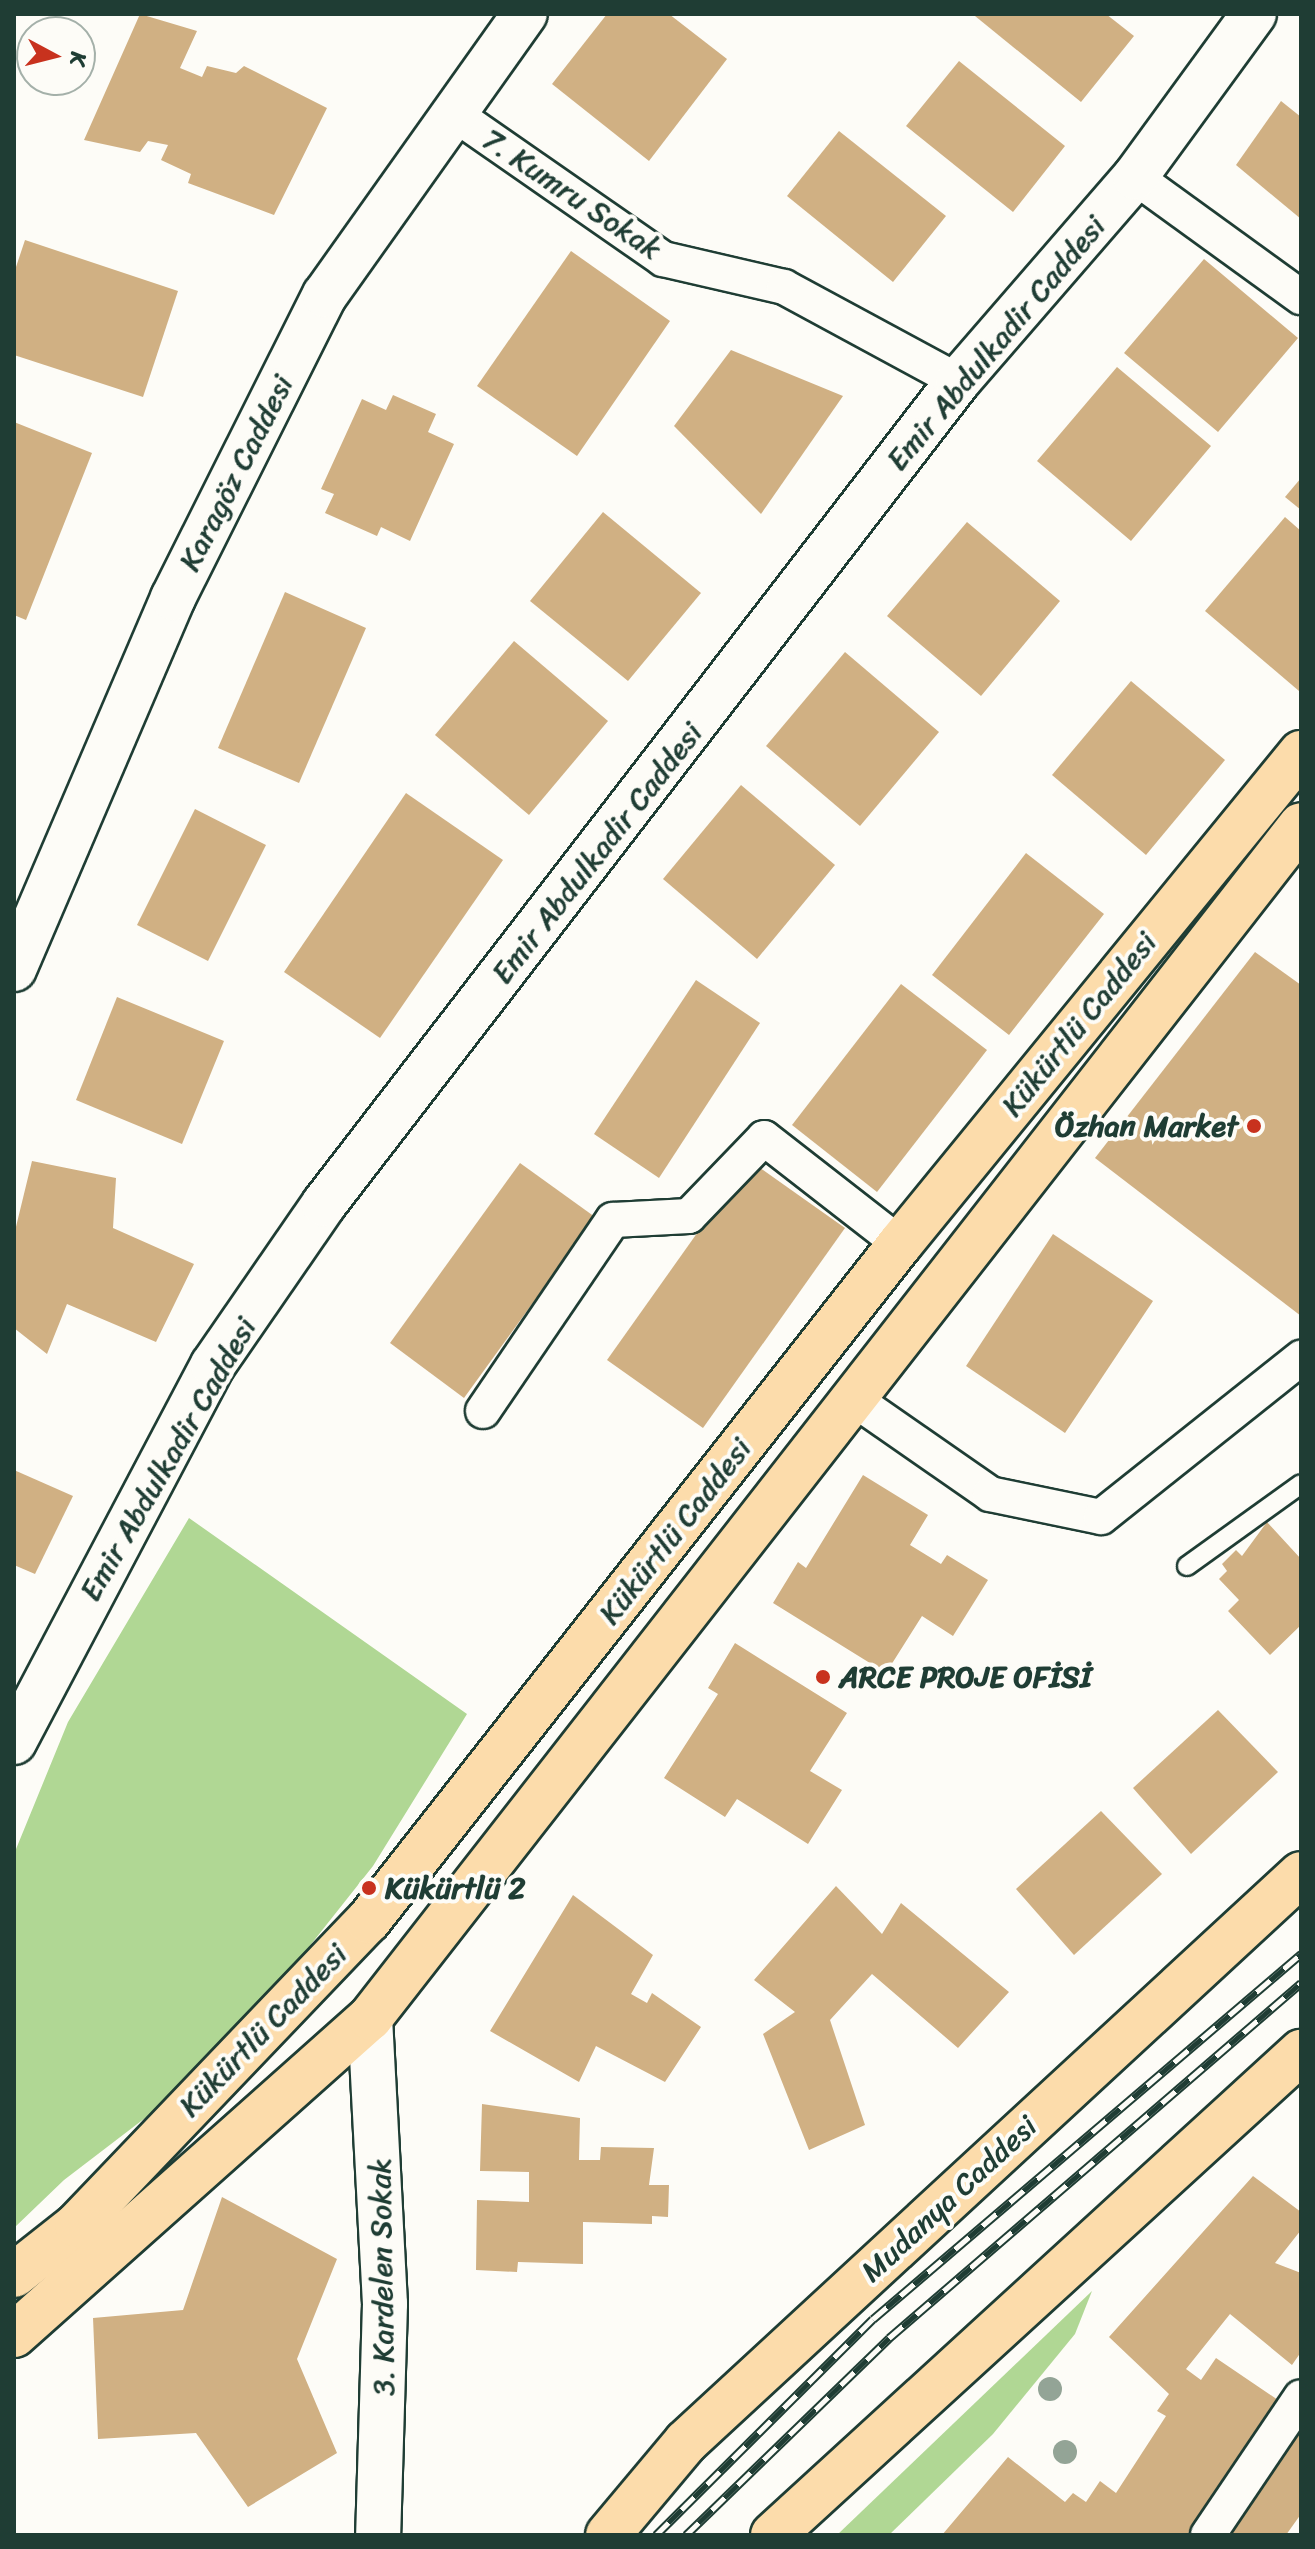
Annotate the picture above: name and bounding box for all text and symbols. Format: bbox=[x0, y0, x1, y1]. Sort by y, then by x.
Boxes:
north arrow bbox=[16, 16, 96, 96]
text: K bbox=[58, 50, 99, 68]
street label: 7. Kumru Sokak bbox=[475, 121, 669, 267]
street label: Emir Abdulkadir Caddesi bbox=[879, 208, 1113, 478]
street label: Karagöz Caddesi bbox=[171, 369, 301, 577]
street label: Emir Abdulkadir Caddesi bbox=[484, 715, 710, 991]
street label: Kükürtlü Caddesi bbox=[994, 925, 1164, 1123]
place label: Özhan Market bbox=[1054, 1108, 1238, 1144]
marker: Özhan Market bbox=[1245, 1117, 1263, 1135]
street label: Emir Abdulkadir Caddesi bbox=[72, 1311, 264, 1607]
street label: Kükürtlü Caddesi bbox=[592, 1431, 758, 1631]
place label: ARCE PROJE OFİSİ bbox=[839, 1659, 1093, 1695]
marker: ARCE PROJE OFİSİ bbox=[814, 1668, 832, 1686]
place label: Kükürtlü 2 bbox=[385, 1870, 525, 1906]
marker: Kükürtlü 2 bbox=[360, 1879, 378, 1897]
street label: Kükürtlü Caddesi bbox=[172, 1937, 354, 2123]
street label: Mudanya Caddesi bbox=[854, 2108, 1044, 2290]
street label: 3. Kardelen Sokak bbox=[362, 2158, 402, 2396]

